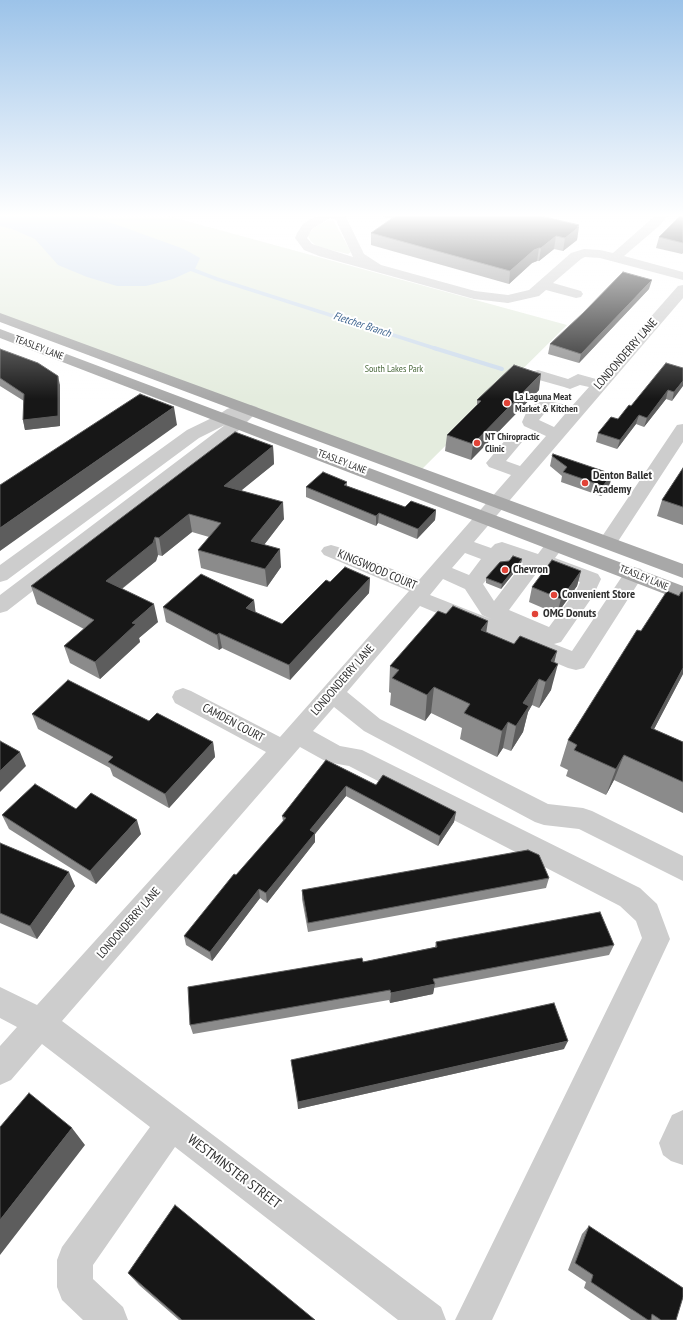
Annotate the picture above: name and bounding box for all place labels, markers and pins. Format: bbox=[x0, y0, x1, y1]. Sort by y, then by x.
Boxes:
place label: La Laguna Meat Market & Kitchen bbox=[515, 391, 578, 414]
marker: La Laguna Meat Market & Kitchen bbox=[502, 398, 512, 408]
place label: NT Chiropractic Clinic bbox=[485, 431, 540, 454]
marker: NT Chiropractic Clinic bbox=[472, 438, 482, 448]
place label: Denton Ballet Academy bbox=[593, 469, 652, 497]
marker: Denton Ballet Academy bbox=[580, 478, 590, 488]
place label: Chevron bbox=[513, 563, 548, 577]
marker: Chevron bbox=[500, 565, 510, 575]
place label: Convenient Store bbox=[562, 588, 635, 602]
marker: Convenient Store bbox=[549, 590, 559, 600]
place label: OMG Donuts bbox=[543, 607, 596, 621]
marker: OMG Donuts bbox=[530, 609, 540, 619]

